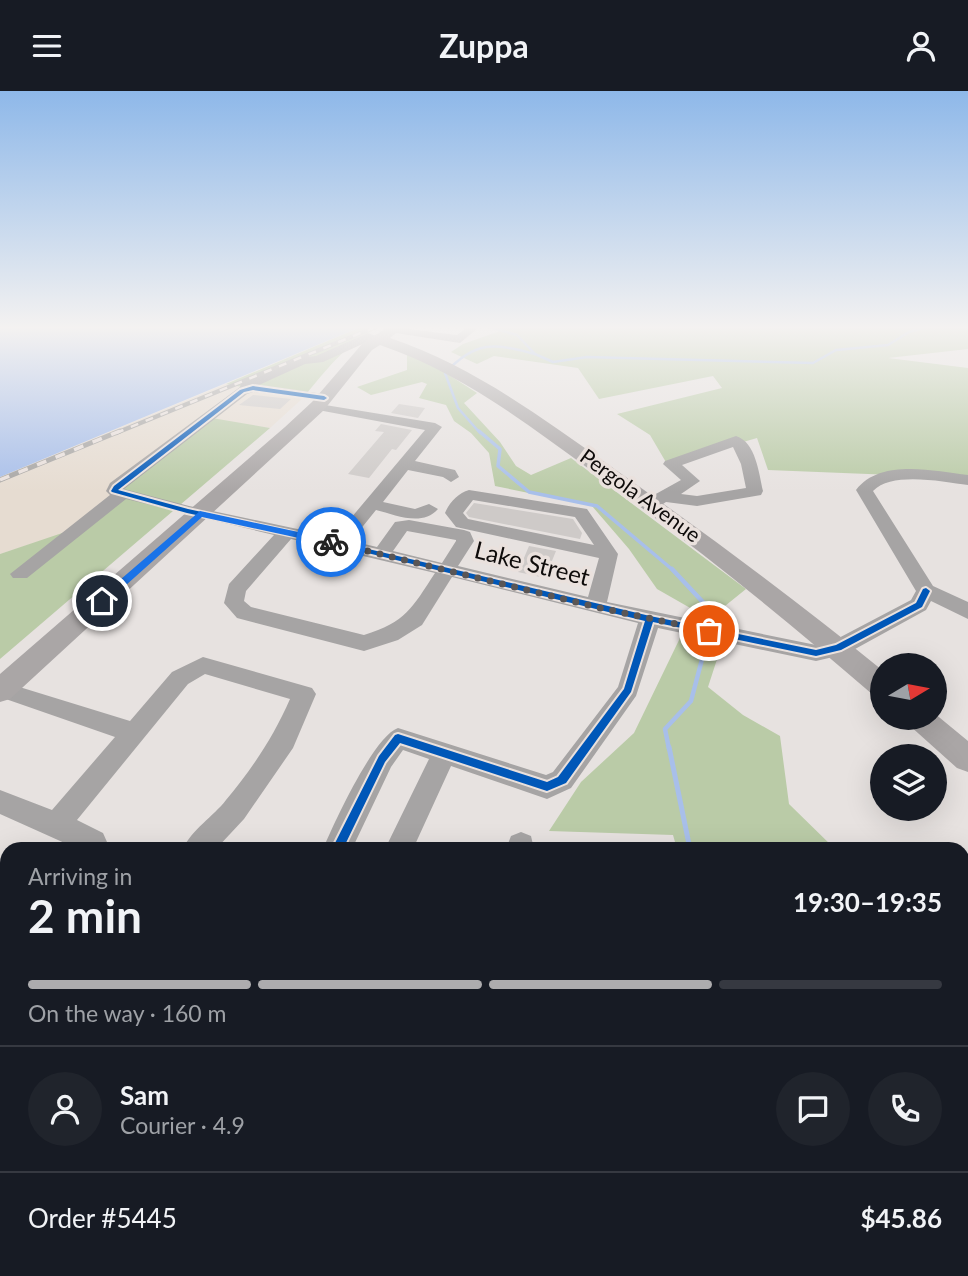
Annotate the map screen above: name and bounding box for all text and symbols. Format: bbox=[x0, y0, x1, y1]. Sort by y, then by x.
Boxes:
text: Zuppa bbox=[439, 26, 529, 65]
icon: menu bbox=[28, 27, 66, 65]
icon: person bbox=[902, 27, 940, 65]
street label: Pergola Avenue bbox=[576, 443, 706, 547]
courier bbox=[296, 507, 366, 577]
icon: bike bbox=[312, 523, 350, 561]
street label: Lake Street bbox=[472, 534, 593, 591]
pin bbox=[72, 571, 132, 631]
icon: home bbox=[83, 582, 121, 620]
pin bbox=[679, 601, 739, 661]
icon: bag bbox=[690, 612, 728, 650]
north arrow bbox=[870, 653, 947, 730]
map controls bbox=[870, 653, 947, 821]
button: layers bbox=[870, 744, 947, 821]
text: Arriving in bbox=[28, 862, 132, 890]
text: 19:30–19:35 bbox=[793, 886, 942, 918]
text: 2 min bbox=[28, 888, 142, 943]
text: On the way · 160 m bbox=[28, 999, 227, 1027]
button: person bbox=[28, 1072, 102, 1146]
button: chat bbox=[776, 1072, 850, 1146]
button: phone bbox=[868, 1072, 942, 1146]
text: Sam bbox=[120, 1079, 169, 1111]
text: Courier · 4.9 bbox=[120, 1111, 245, 1139]
text: Order #5445 bbox=[28, 1202, 177, 1234]
text: $45.86 bbox=[860, 1202, 942, 1234]

